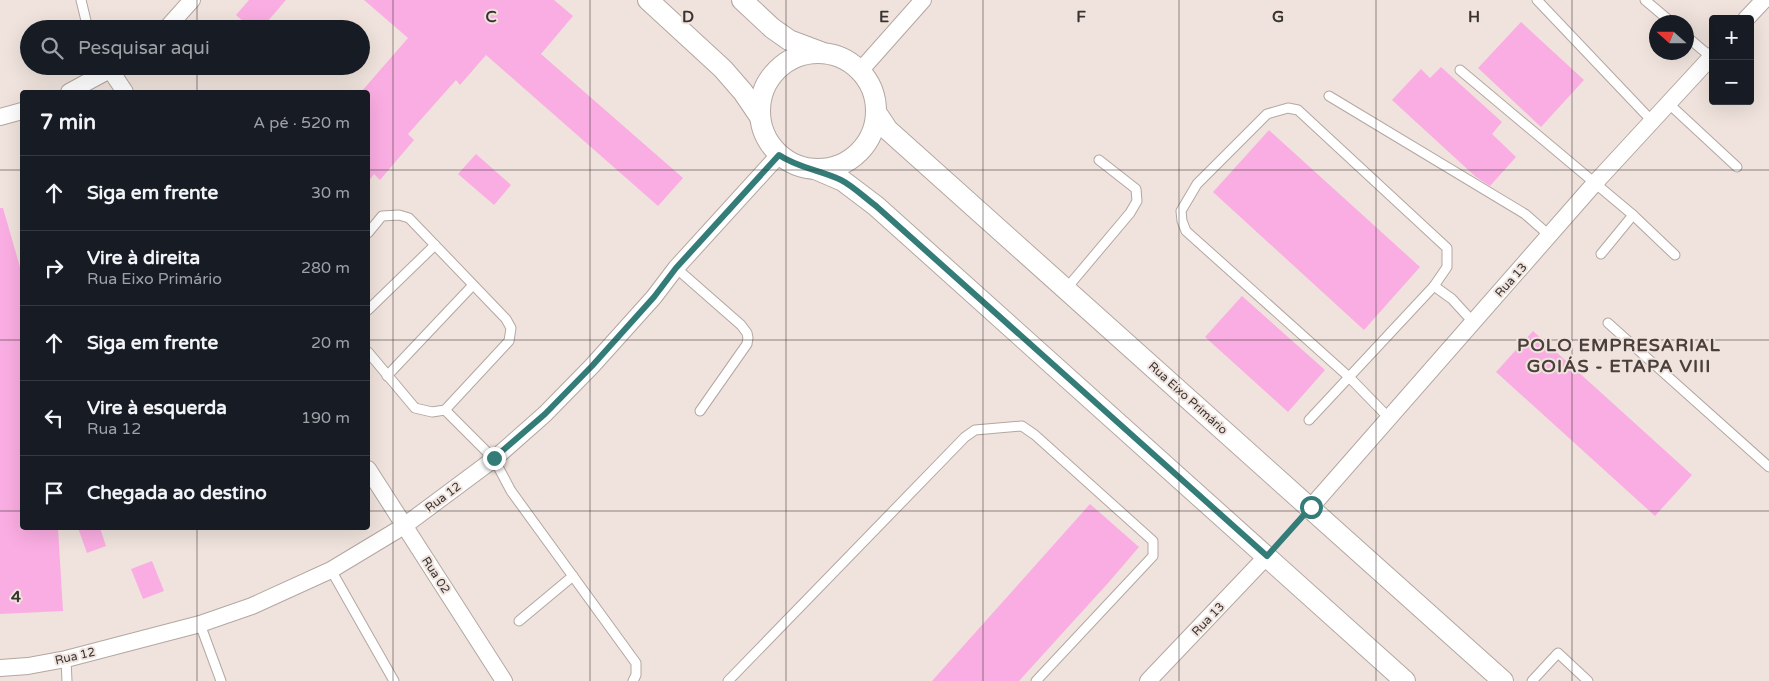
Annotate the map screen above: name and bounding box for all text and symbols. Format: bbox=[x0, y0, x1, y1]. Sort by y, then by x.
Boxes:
text: C bbox=[485, 7, 497, 27]
text: D bbox=[682, 7, 694, 27]
text: E bbox=[879, 7, 889, 27]
text: F bbox=[1076, 7, 1086, 27]
text: G bbox=[1272, 7, 1284, 27]
text: H bbox=[1468, 7, 1480, 27]
north arrow bbox=[1649, 15, 1694, 60]
map controls bbox=[1709, 15, 1754, 105]
button: + bbox=[1709, 15, 1754, 60]
search box bbox=[20, 20, 370, 75]
icon: search bbox=[38, 34, 66, 62]
text: Pesquisar aqui bbox=[78, 37, 210, 59]
button: − bbox=[1709, 60, 1754, 105]
text: 7 min bbox=[40, 110, 96, 135]
text: A pé · 520 m bbox=[253, 113, 350, 133]
icon: ahead bbox=[40, 179, 68, 207]
text: Siga em frente bbox=[87, 182, 218, 204]
text: 30 m bbox=[311, 183, 350, 203]
text: Vire à direita bbox=[87, 247, 200, 269]
icon: right bbox=[40, 254, 68, 282]
text: 280 m bbox=[301, 258, 350, 278]
street label: Rua 13 bbox=[1492, 260, 1530, 300]
text: Rua Eixo Primário bbox=[87, 269, 222, 289]
icon: ahead bbox=[40, 329, 68, 357]
text: Siga em frente bbox=[87, 332, 218, 354]
text: 20 m bbox=[311, 333, 350, 353]
district label: POLO EMPRESARIAL GOIÁS - ETAPA VIII bbox=[1517, 334, 1721, 377]
street label: Rua Eixo Primário bbox=[1146, 359, 1230, 437]
text: Vire à esquerda bbox=[87, 397, 227, 419]
icon: left bbox=[40, 404, 68, 432]
text: 190 m bbox=[301, 408, 350, 428]
text: Rua 12 bbox=[87, 419, 141, 439]
route end bbox=[483, 447, 506, 470]
icon: arrive bbox=[40, 479, 68, 507]
street label: Rua 12 bbox=[422, 479, 464, 515]
text: Chegada ao destino bbox=[87, 482, 267, 504]
route start bbox=[1300, 496, 1323, 519]
street label: Rua 02 bbox=[419, 554, 453, 596]
text: 4 bbox=[11, 587, 21, 607]
street label: Rua 13 bbox=[1189, 599, 1227, 639]
street label: Rua 12 bbox=[54, 645, 96, 667]

